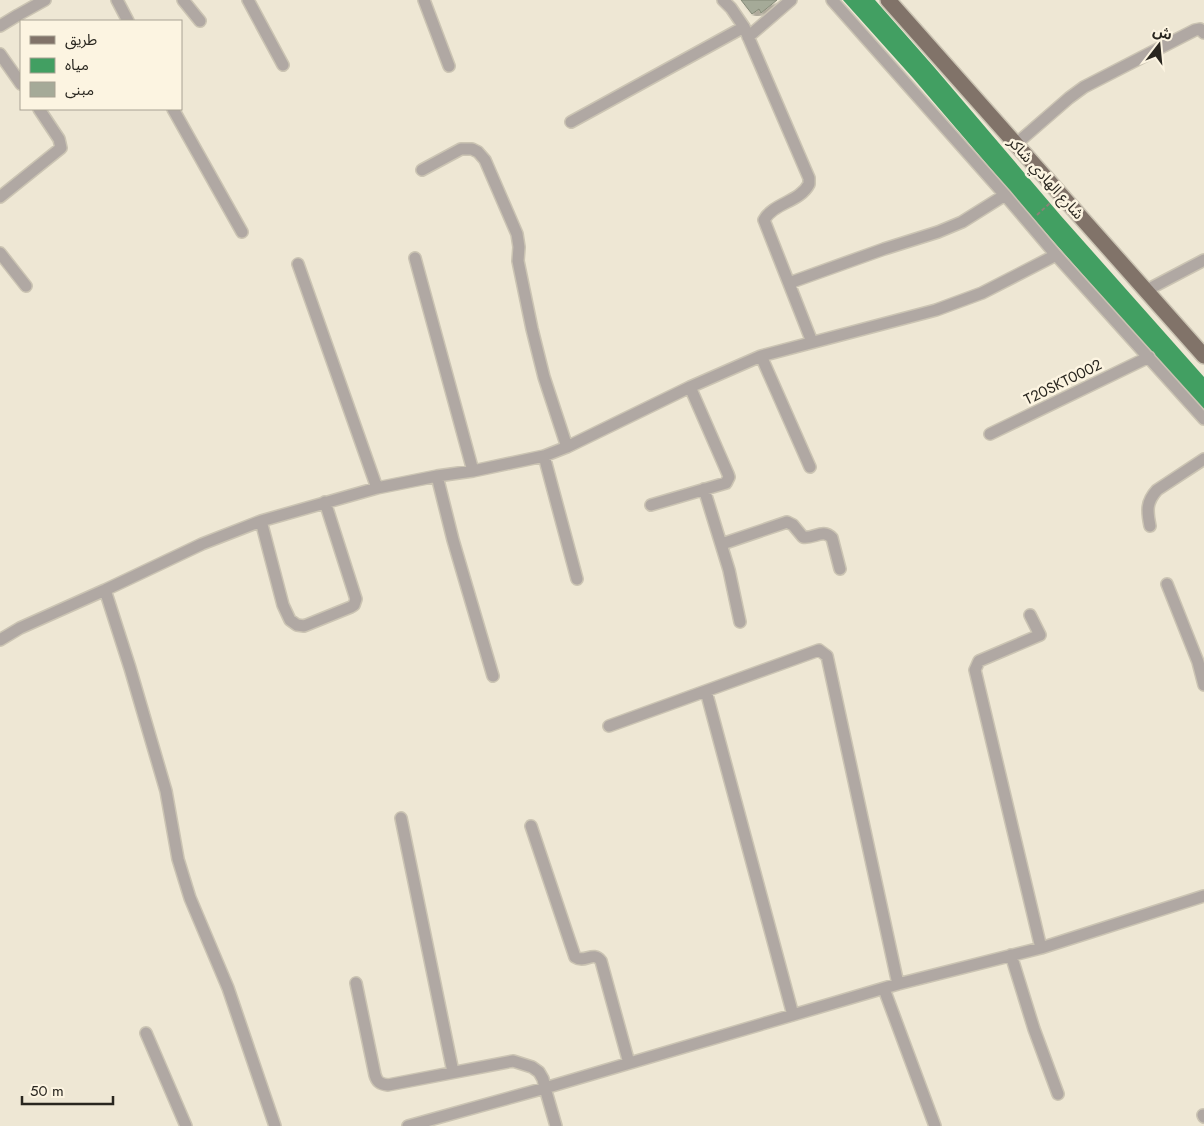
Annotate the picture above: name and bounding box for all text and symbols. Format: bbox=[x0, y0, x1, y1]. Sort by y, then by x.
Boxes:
legend bbox=[20, 20, 182, 110]
north arrow bbox=[1134, 20, 1184, 70]
text: ش bbox=[1151, 20, 1175, 45]
text: طريق bbox=[65, 29, 97, 51]
text: مياه bbox=[65, 54, 89, 76]
text: مبنى bbox=[65, 79, 94, 101]
street label: شارع الهادي شاكر bbox=[1001, 131, 1089, 225]
street label: T20SKT0002 bbox=[1020, 354, 1106, 410]
scale bar bbox=[22, 1074, 114, 1106]
text: 50 m bbox=[30, 1080, 64, 1102]

